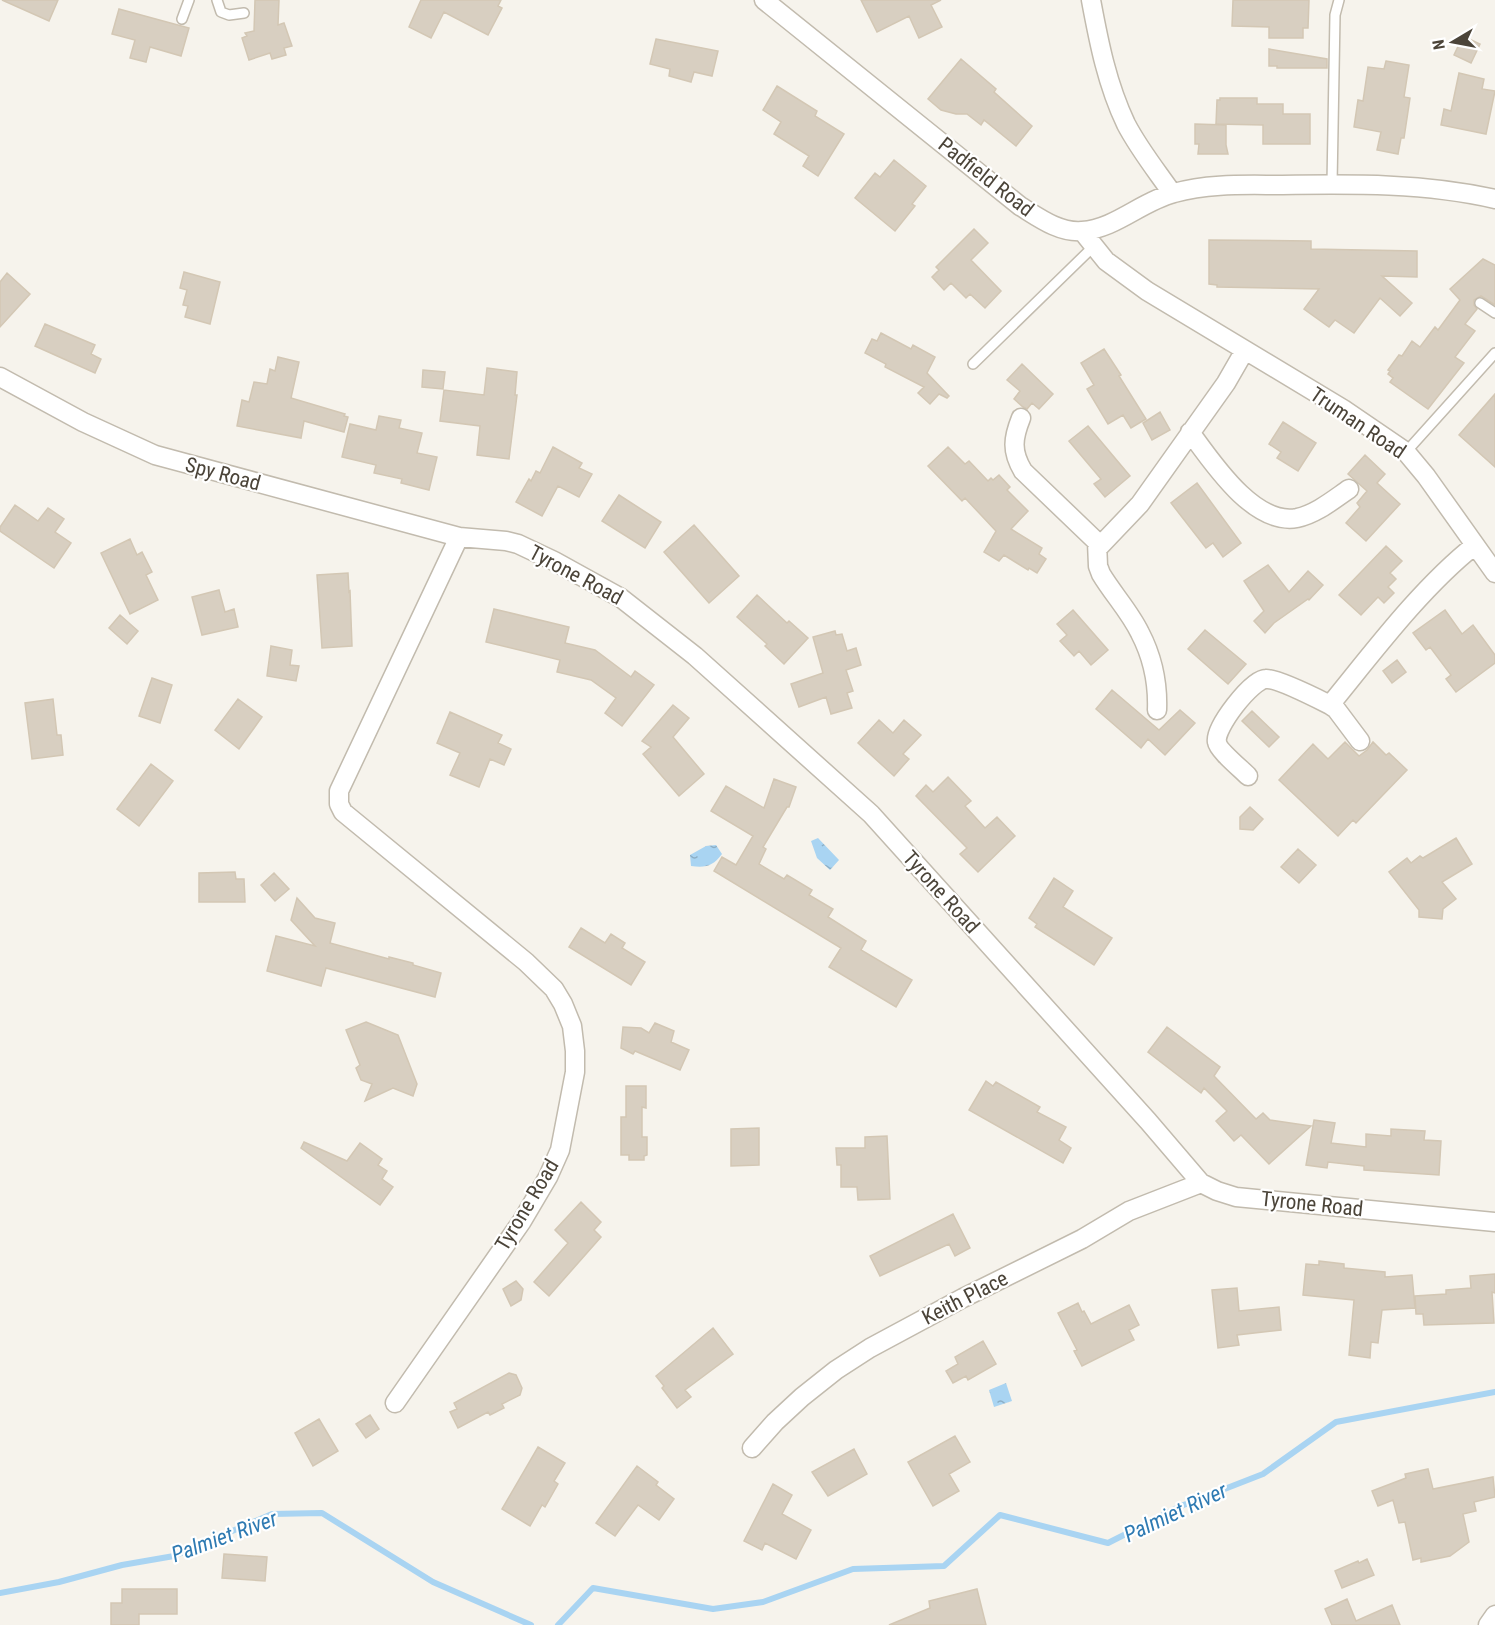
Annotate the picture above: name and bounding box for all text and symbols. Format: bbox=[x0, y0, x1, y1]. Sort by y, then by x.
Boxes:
north arrow bbox=[1423, 12, 1483, 72]
text: N bbox=[1429, 38, 1449, 51]
street label: Padfield Road bbox=[934, 132, 1038, 222]
street label: Truman Road bbox=[1306, 382, 1410, 464]
street label: Spy Road bbox=[183, 452, 263, 496]
street label: Tyrone Road bbox=[525, 540, 627, 610]
street label: Tyrone Road bbox=[898, 846, 984, 938]
street label: Tyrone Road bbox=[490, 1155, 564, 1255]
street label: Tyrone Road bbox=[1260, 1187, 1364, 1221]
street label: Keith Place bbox=[918, 1266, 1012, 1330]
water label: Palmiet River bbox=[1120, 1477, 1231, 1547]
water label: Palmiet River bbox=[168, 1506, 281, 1567]

